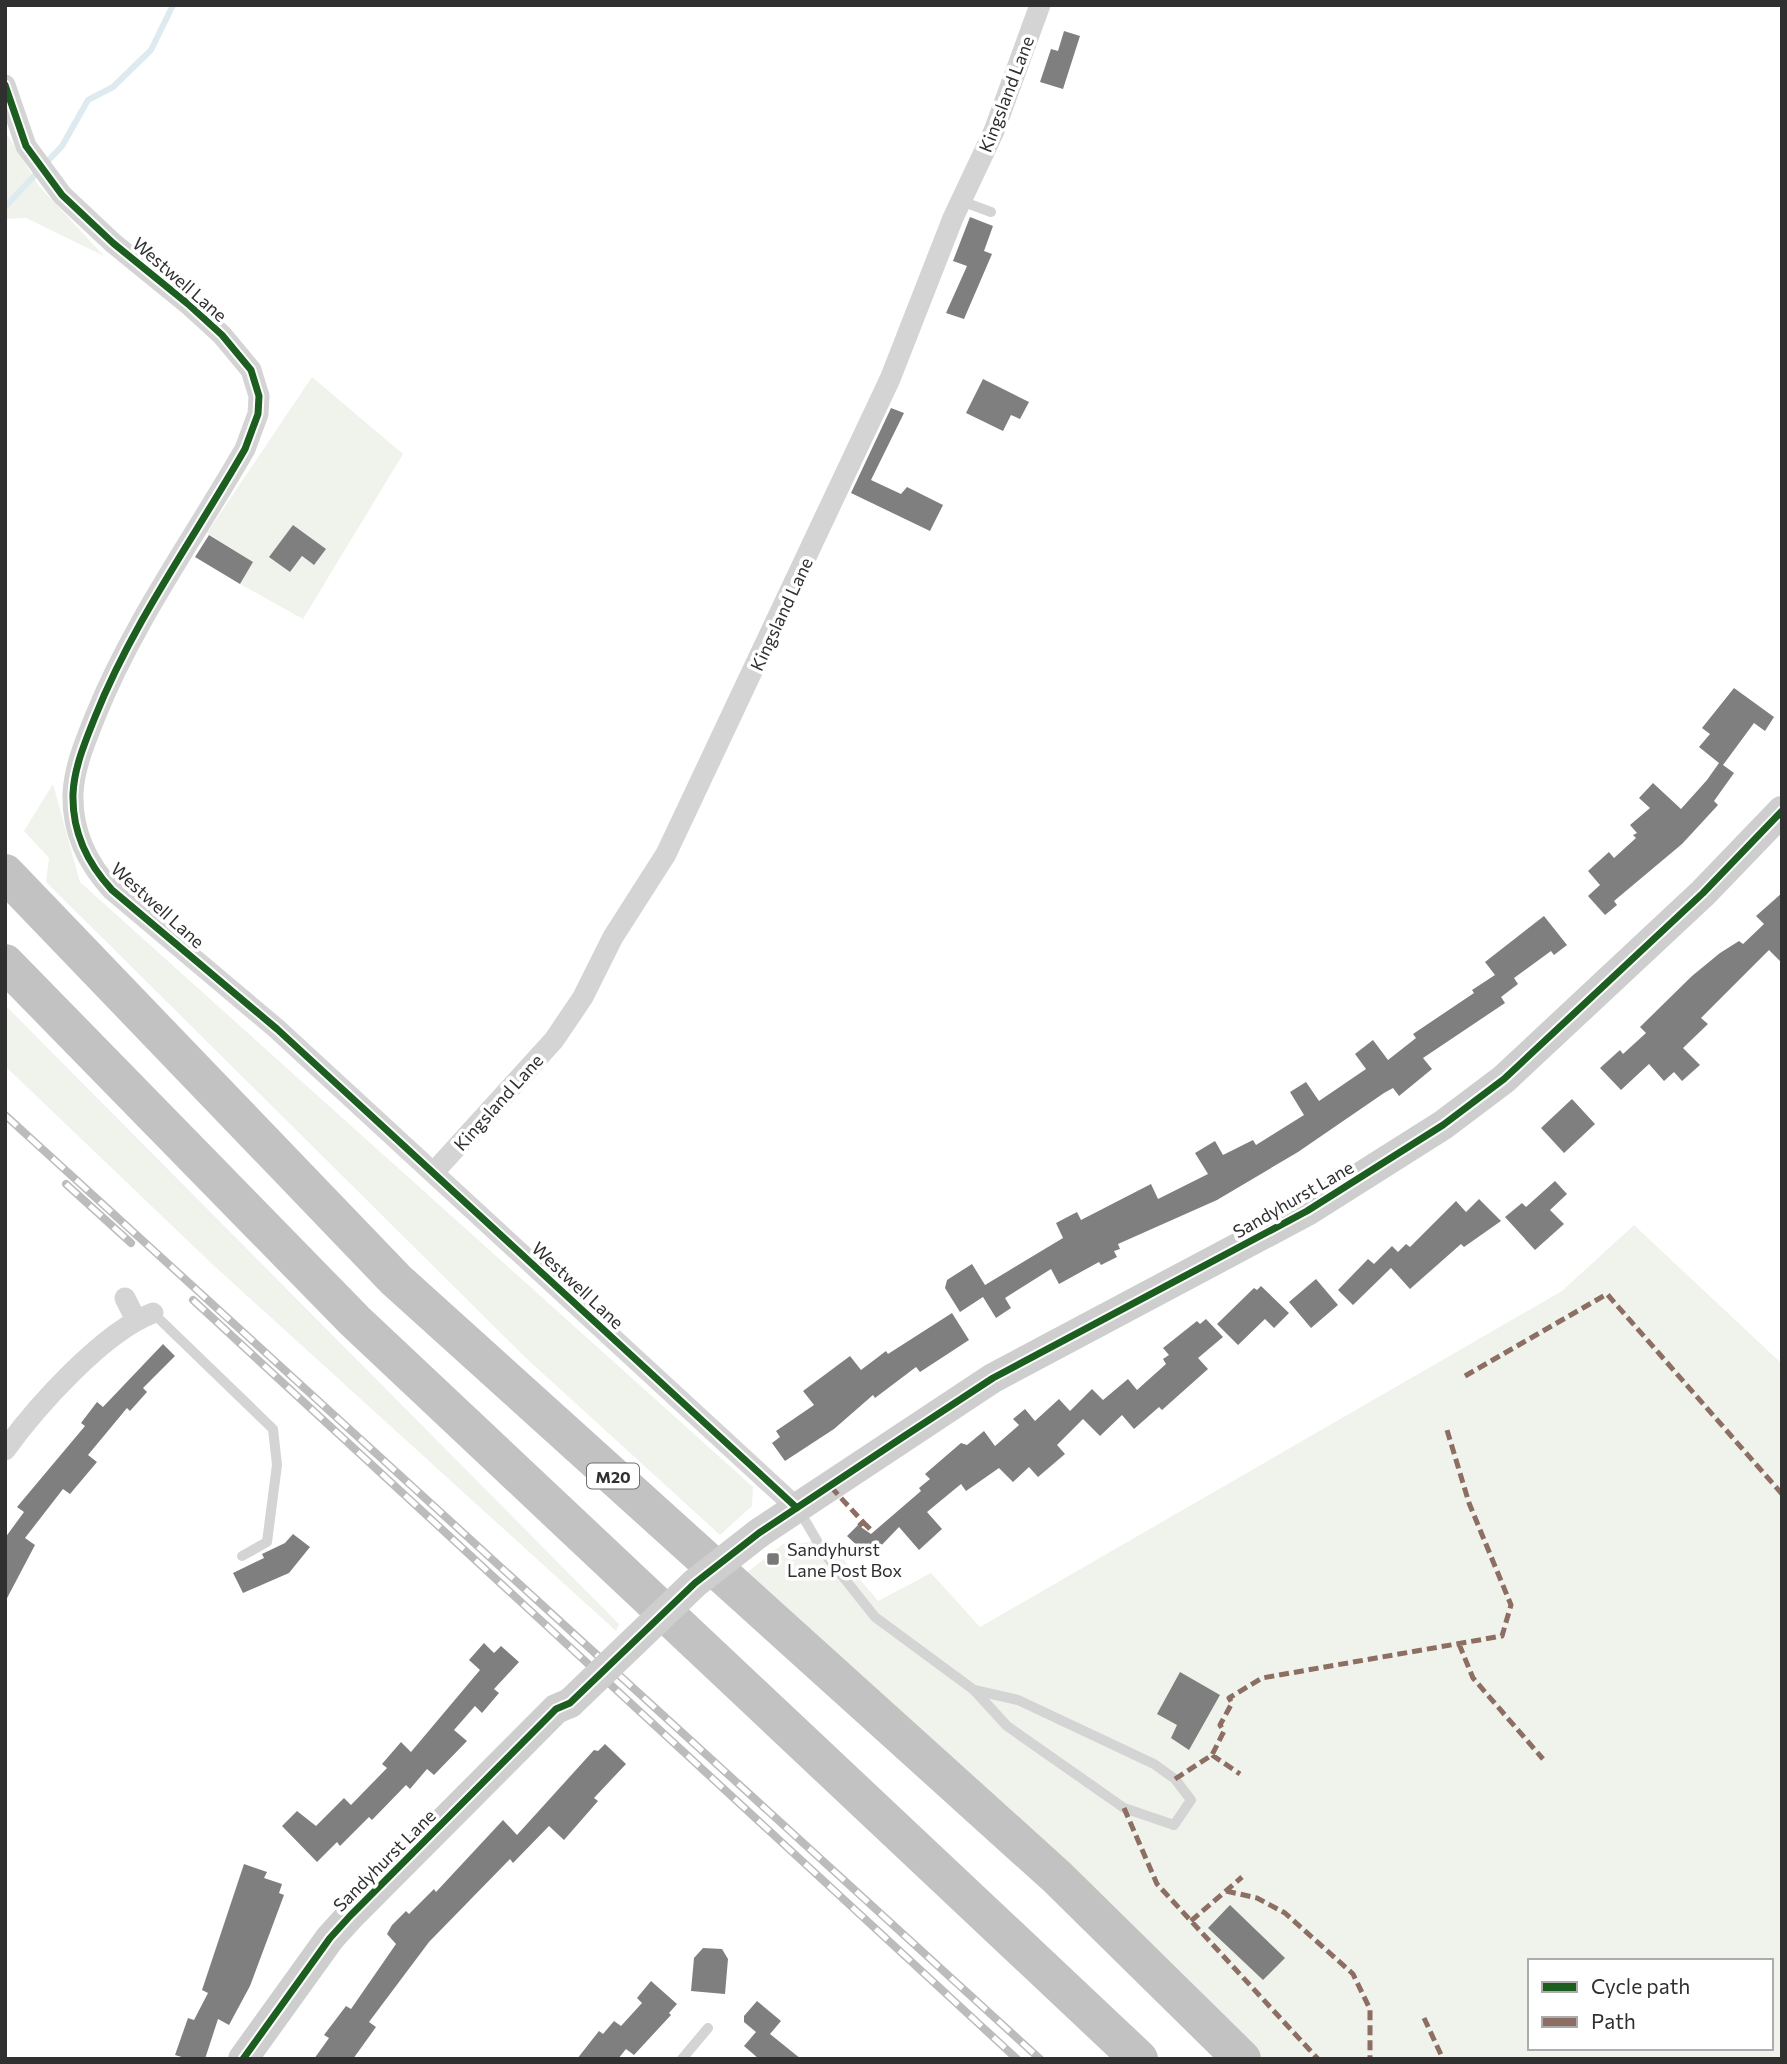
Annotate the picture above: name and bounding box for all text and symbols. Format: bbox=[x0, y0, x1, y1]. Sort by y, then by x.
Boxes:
street label: Kingsland Lane bbox=[974, 33, 1038, 155]
street label: Westwell Lane bbox=[128, 232, 232, 326]
street label: Kingsland Lane bbox=[745, 554, 817, 674]
street label: Westwell Lane bbox=[107, 857, 209, 953]
street label: Kingsland Lane bbox=[449, 1049, 547, 1155]
street label: Sandyhurst Lane bbox=[1229, 1156, 1357, 1242]
street label: Westwell Lane bbox=[527, 1237, 629, 1333]
road number: M20 bbox=[587, 1464, 639, 1488]
place label: Sandyhurst Lane Post Box bbox=[787, 1538, 902, 1581]
marker: Sandyhurst Lane Post Box bbox=[765, 1551, 781, 1567]
street label: Sandyhurst Lane bbox=[328, 1804, 440, 1916]
legend bbox=[1528, 1959, 1773, 2050]
text: Cycle path bbox=[1591, 1973, 1690, 1998]
text: Path bbox=[1591, 2008, 1636, 2033]

